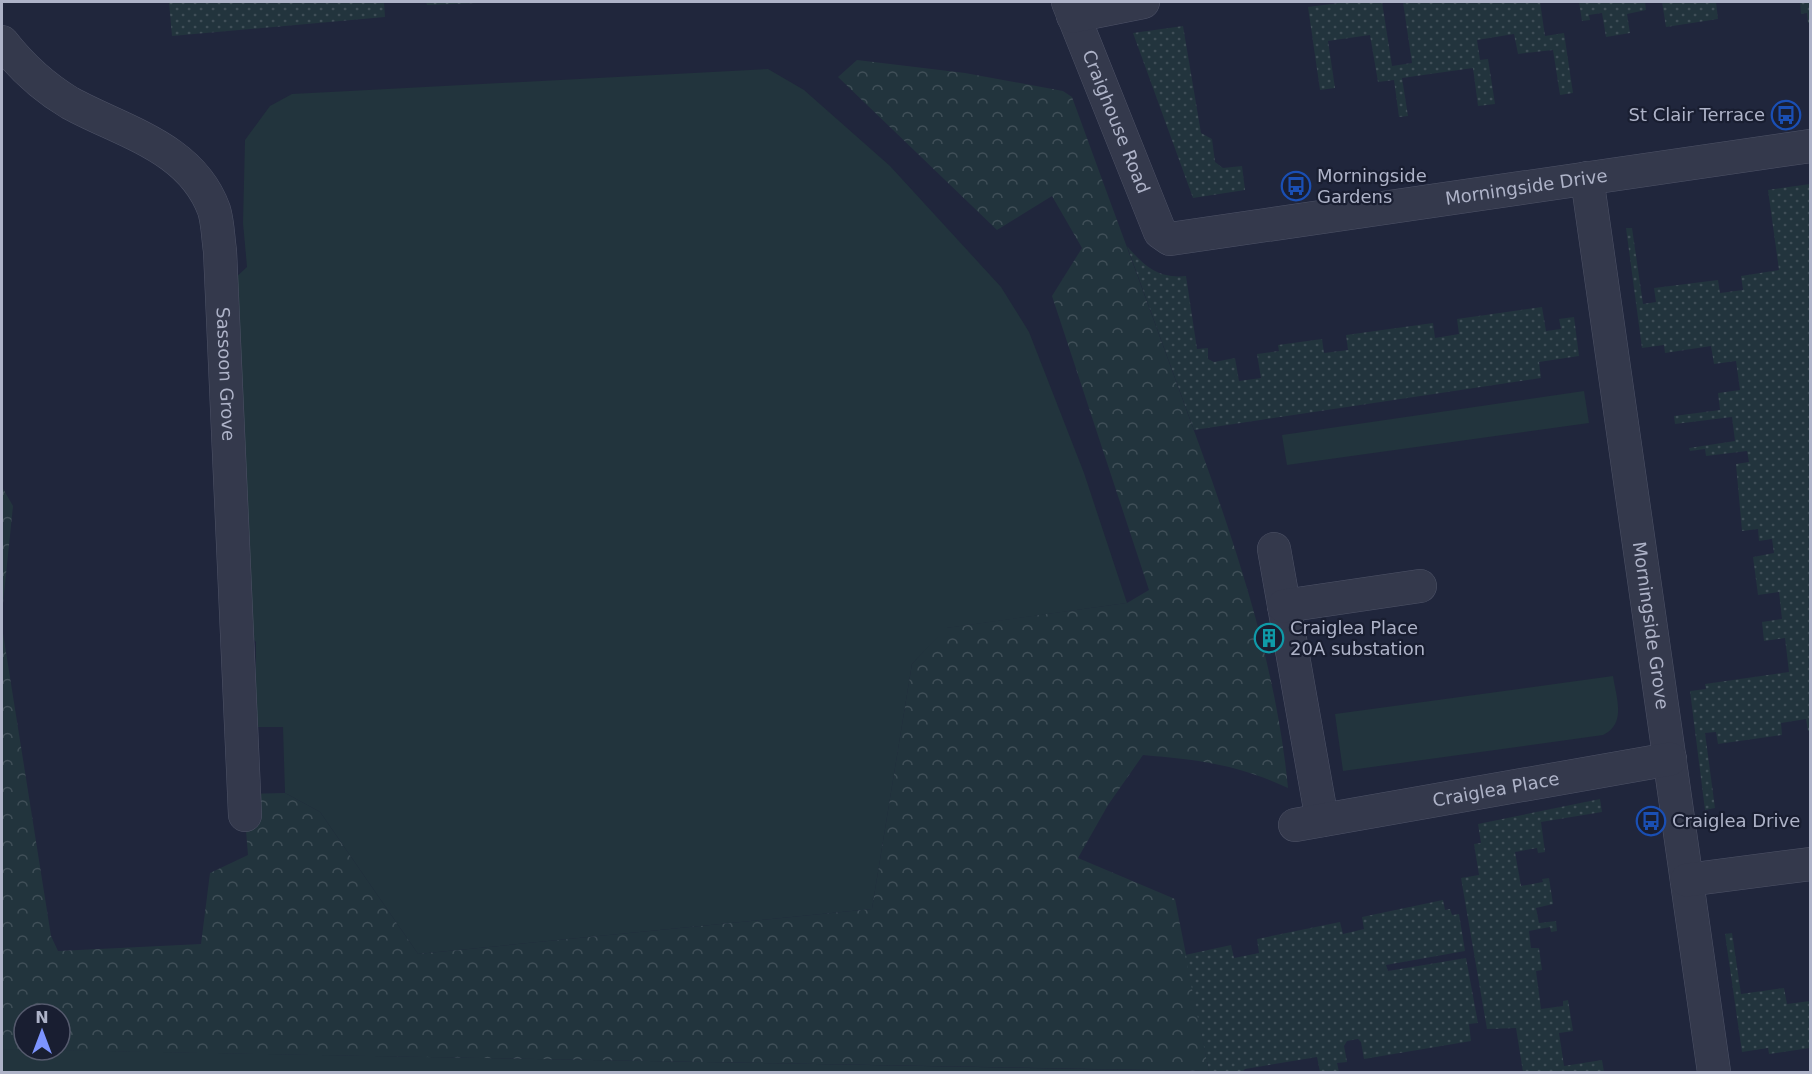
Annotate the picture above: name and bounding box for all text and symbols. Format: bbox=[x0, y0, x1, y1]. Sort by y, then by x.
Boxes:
street label: Craighouse Road bbox=[1078, 47, 1154, 196]
bus stop icon: St Clair Terrace bbox=[1770, 99, 1802, 131]
place label: St Clair Terrace bbox=[1629, 104, 1765, 125]
place label: Morningside Gardens bbox=[1317, 165, 1427, 207]
street label: Morningside Drive bbox=[1444, 165, 1609, 209]
bus stop icon: Morningside Gardens bbox=[1280, 170, 1312, 202]
street label: Sassoon Grove bbox=[212, 307, 239, 442]
street label: Morningside Grove bbox=[1629, 540, 1673, 711]
place label: Craiglea Place 20A substation bbox=[1290, 617, 1425, 659]
building icon: Craiglea Place 20A substation bbox=[1253, 622, 1285, 654]
street label: Craiglea Place bbox=[1431, 768, 1561, 811]
bus stop icon: Craiglea Drive bbox=[1635, 805, 1667, 837]
place label: Craiglea Drive bbox=[1672, 810, 1800, 831]
north arrow bbox=[12, 1002, 72, 1062]
text: N bbox=[35, 1008, 49, 1027]

